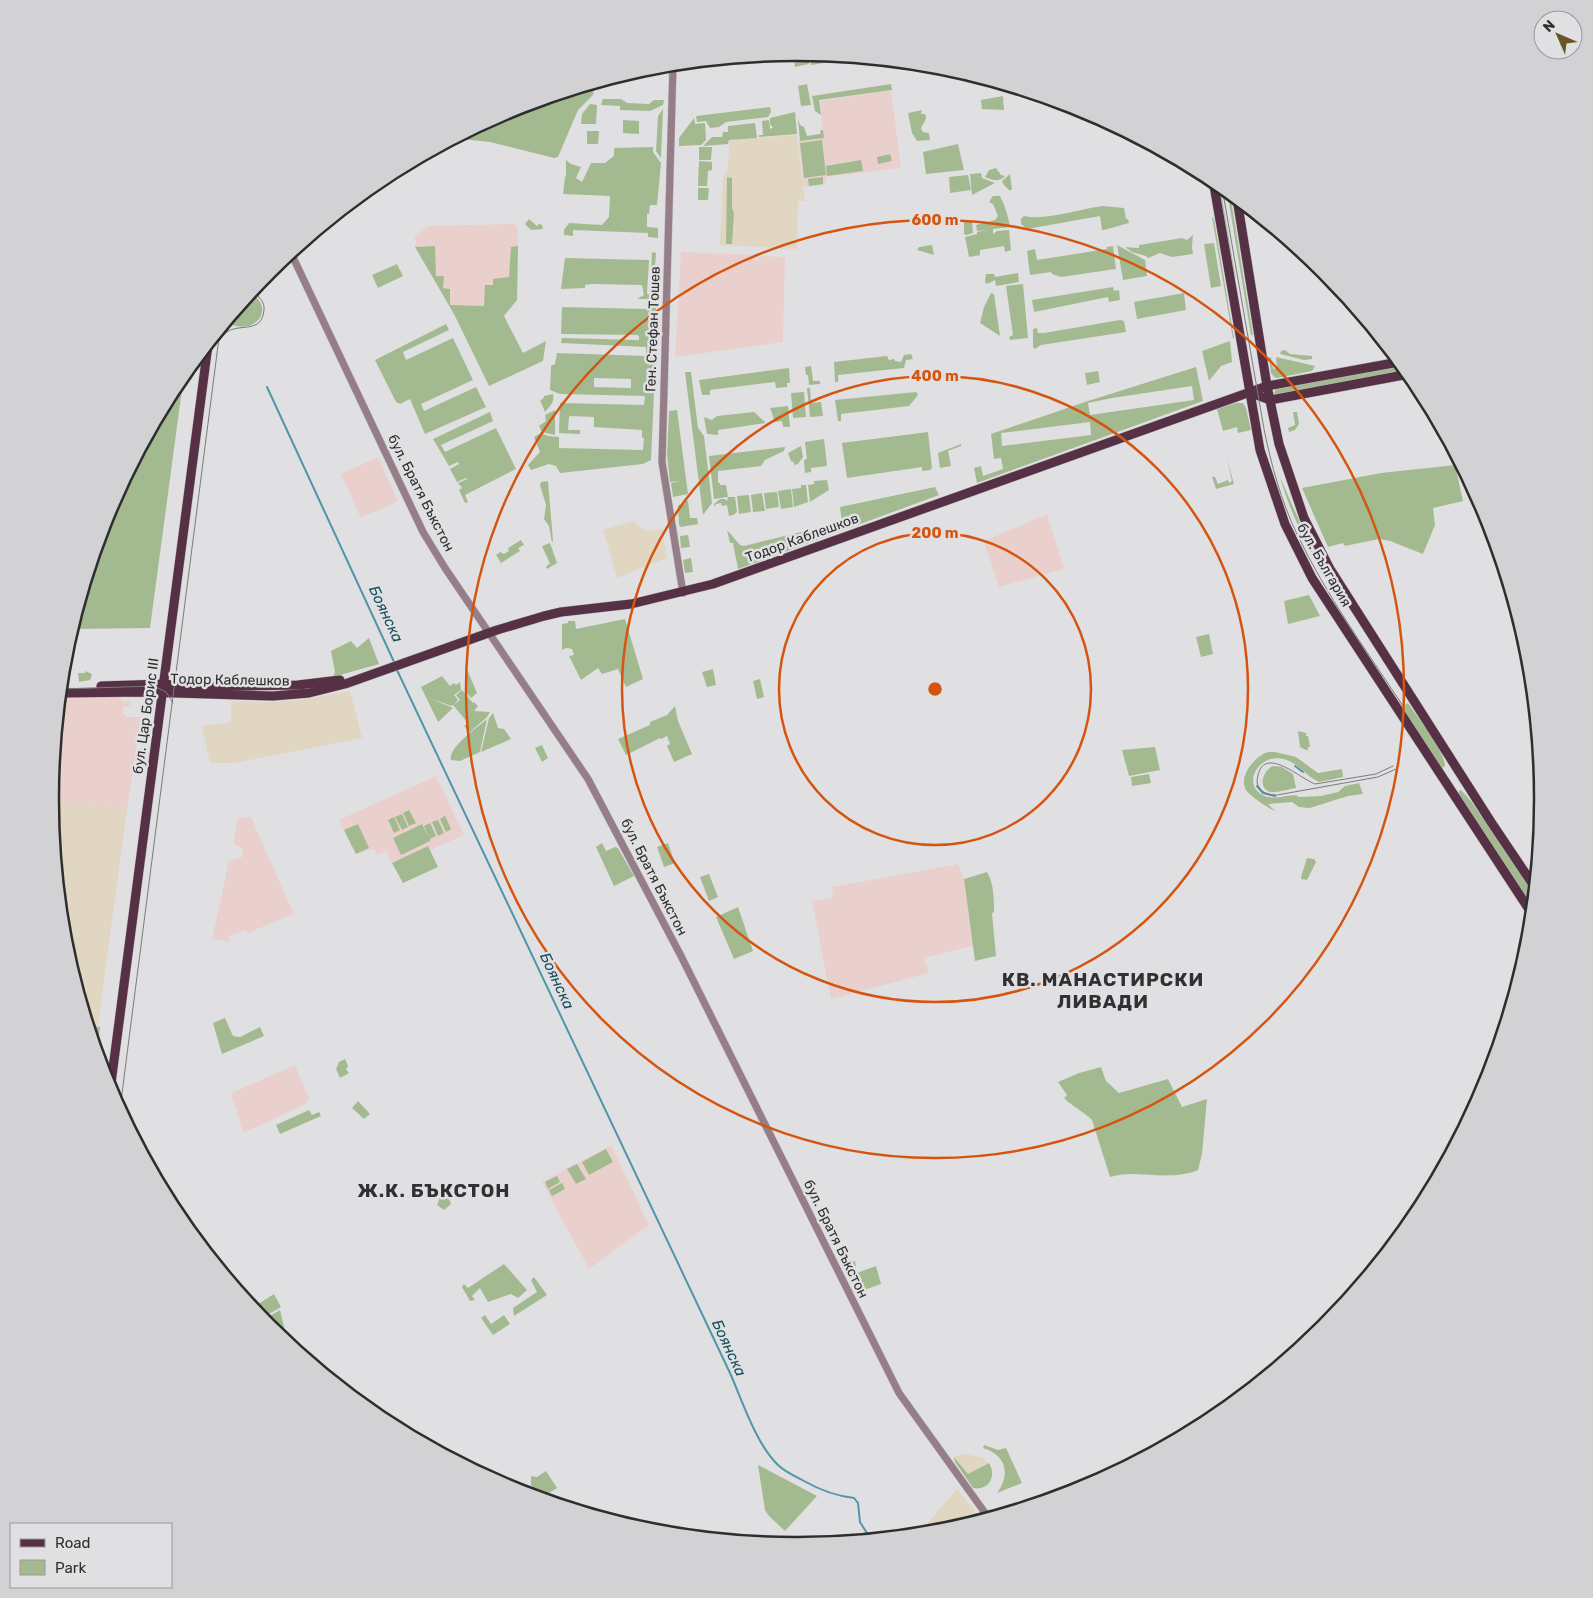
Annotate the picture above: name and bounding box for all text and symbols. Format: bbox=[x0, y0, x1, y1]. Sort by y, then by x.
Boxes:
north arrow bbox=[1533, 10, 1583, 60]
text: N bbox=[1540, 17, 1559, 36]
text: 600 m bbox=[911, 211, 959, 229]
street label: Ген. Стефан Тошев bbox=[642, 266, 664, 392]
text: 400 m bbox=[911, 367, 959, 385]
street label: бул. Братя Бъкстон bbox=[384, 432, 458, 554]
street label: Тодор Каблешков bbox=[743, 510, 861, 566]
street label: бул. България bbox=[1293, 520, 1355, 610]
text: 200 m bbox=[911, 524, 959, 542]
water label: Боянска bbox=[365, 583, 407, 645]
street label: бул. Цар Борис III bbox=[129, 657, 163, 775]
street label: Тодор Каблешков bbox=[170, 670, 290, 690]
centre of rings bbox=[926, 680, 944, 698]
street label: бул. Братя Бъкстон bbox=[617, 816, 691, 938]
water label: Боянска bbox=[536, 950, 578, 1012]
district label: КВ. МАНАСТИРСКИ ЛИВАДИ bbox=[1002, 968, 1204, 1013]
street label: бул. Братя Бъкстон bbox=[800, 1177, 872, 1301]
district label: Ж.К. БЪКСТОН bbox=[357, 1179, 511, 1202]
water label: Боянска bbox=[708, 1317, 750, 1379]
legend bbox=[10, 1523, 172, 1588]
text: Road bbox=[55, 1534, 91, 1552]
text: Park bbox=[55, 1559, 86, 1577]

